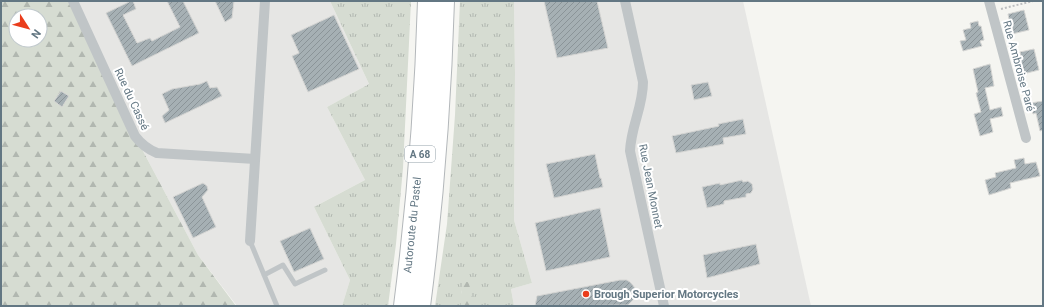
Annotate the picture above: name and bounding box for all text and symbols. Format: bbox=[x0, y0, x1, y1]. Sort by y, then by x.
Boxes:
north arrow bbox=[8, 8, 48, 48]
street label: Rue Ambroise Paré bbox=[1000, 19, 1037, 113]
text: N bbox=[28, 27, 43, 41]
street label: Rue du Cassé bbox=[112, 66, 152, 132]
street label: Rue Jean Monnet bbox=[636, 143, 665, 230]
road number: A 68 bbox=[405, 146, 435, 162]
street label: Autoroute du Pastel bbox=[401, 176, 424, 274]
place label: Brough Superior Motorcycles bbox=[594, 288, 739, 301]
marker: Brough Superior Motorcycles bbox=[581, 289, 591, 299]

